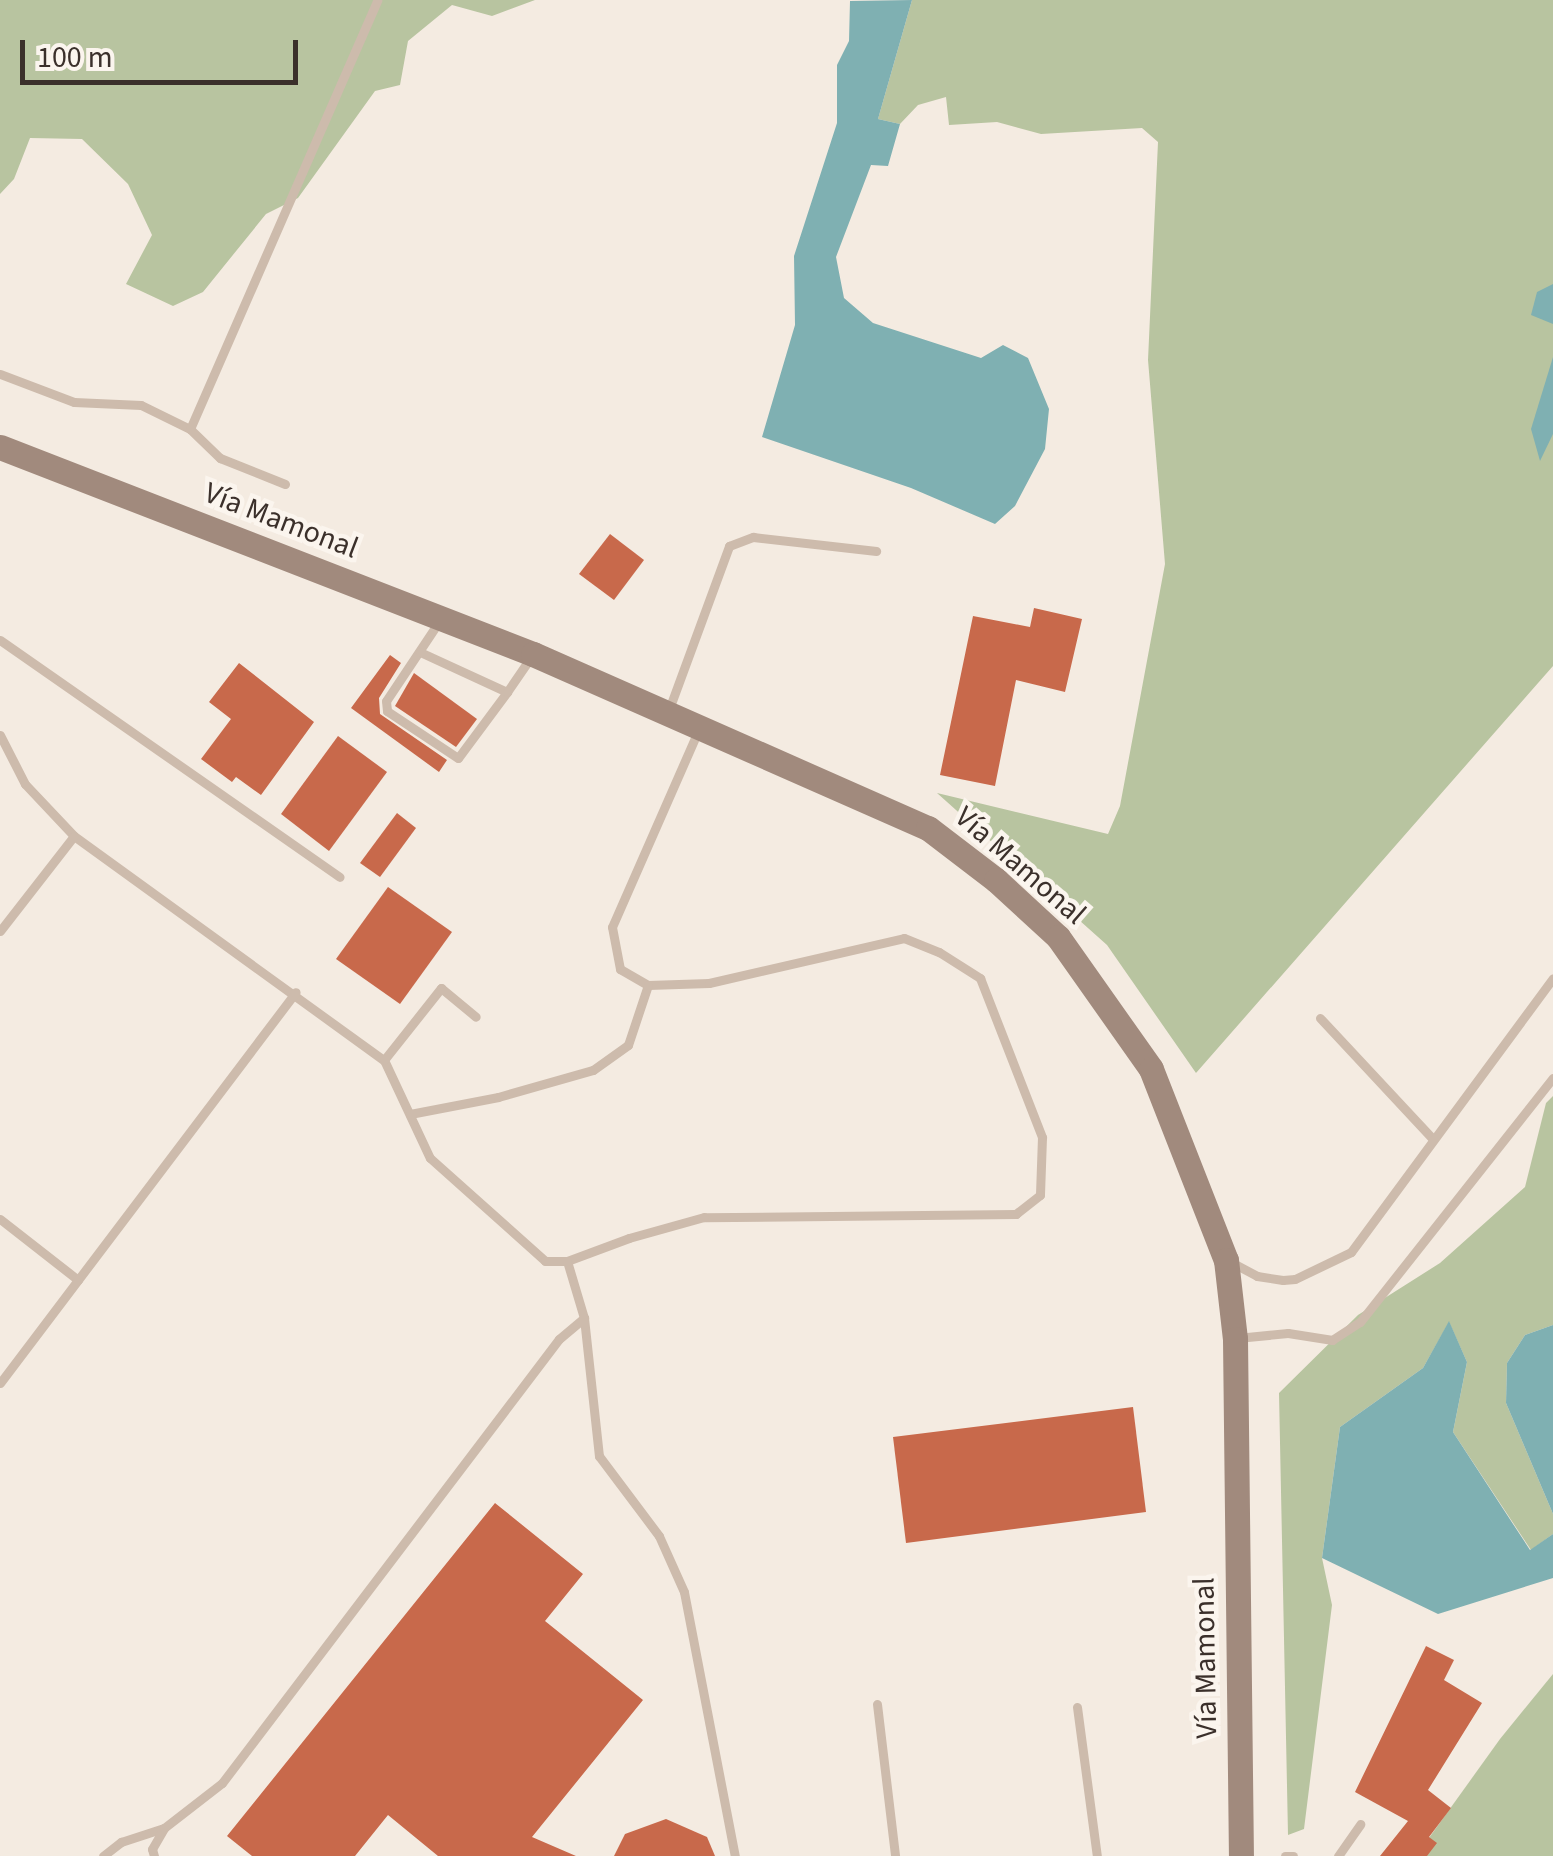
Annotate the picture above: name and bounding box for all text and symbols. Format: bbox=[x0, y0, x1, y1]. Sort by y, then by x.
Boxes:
scale bar bbox=[25, 20, 302, 82]
text: 100 m bbox=[37, 36, 113, 79]
street label: Vía Mamonal bbox=[199, 475, 363, 567]
street label: Vía Mamonal bbox=[947, 799, 1093, 933]
street label: Vía Mamonal bbox=[1187, 1577, 1225, 1739]

